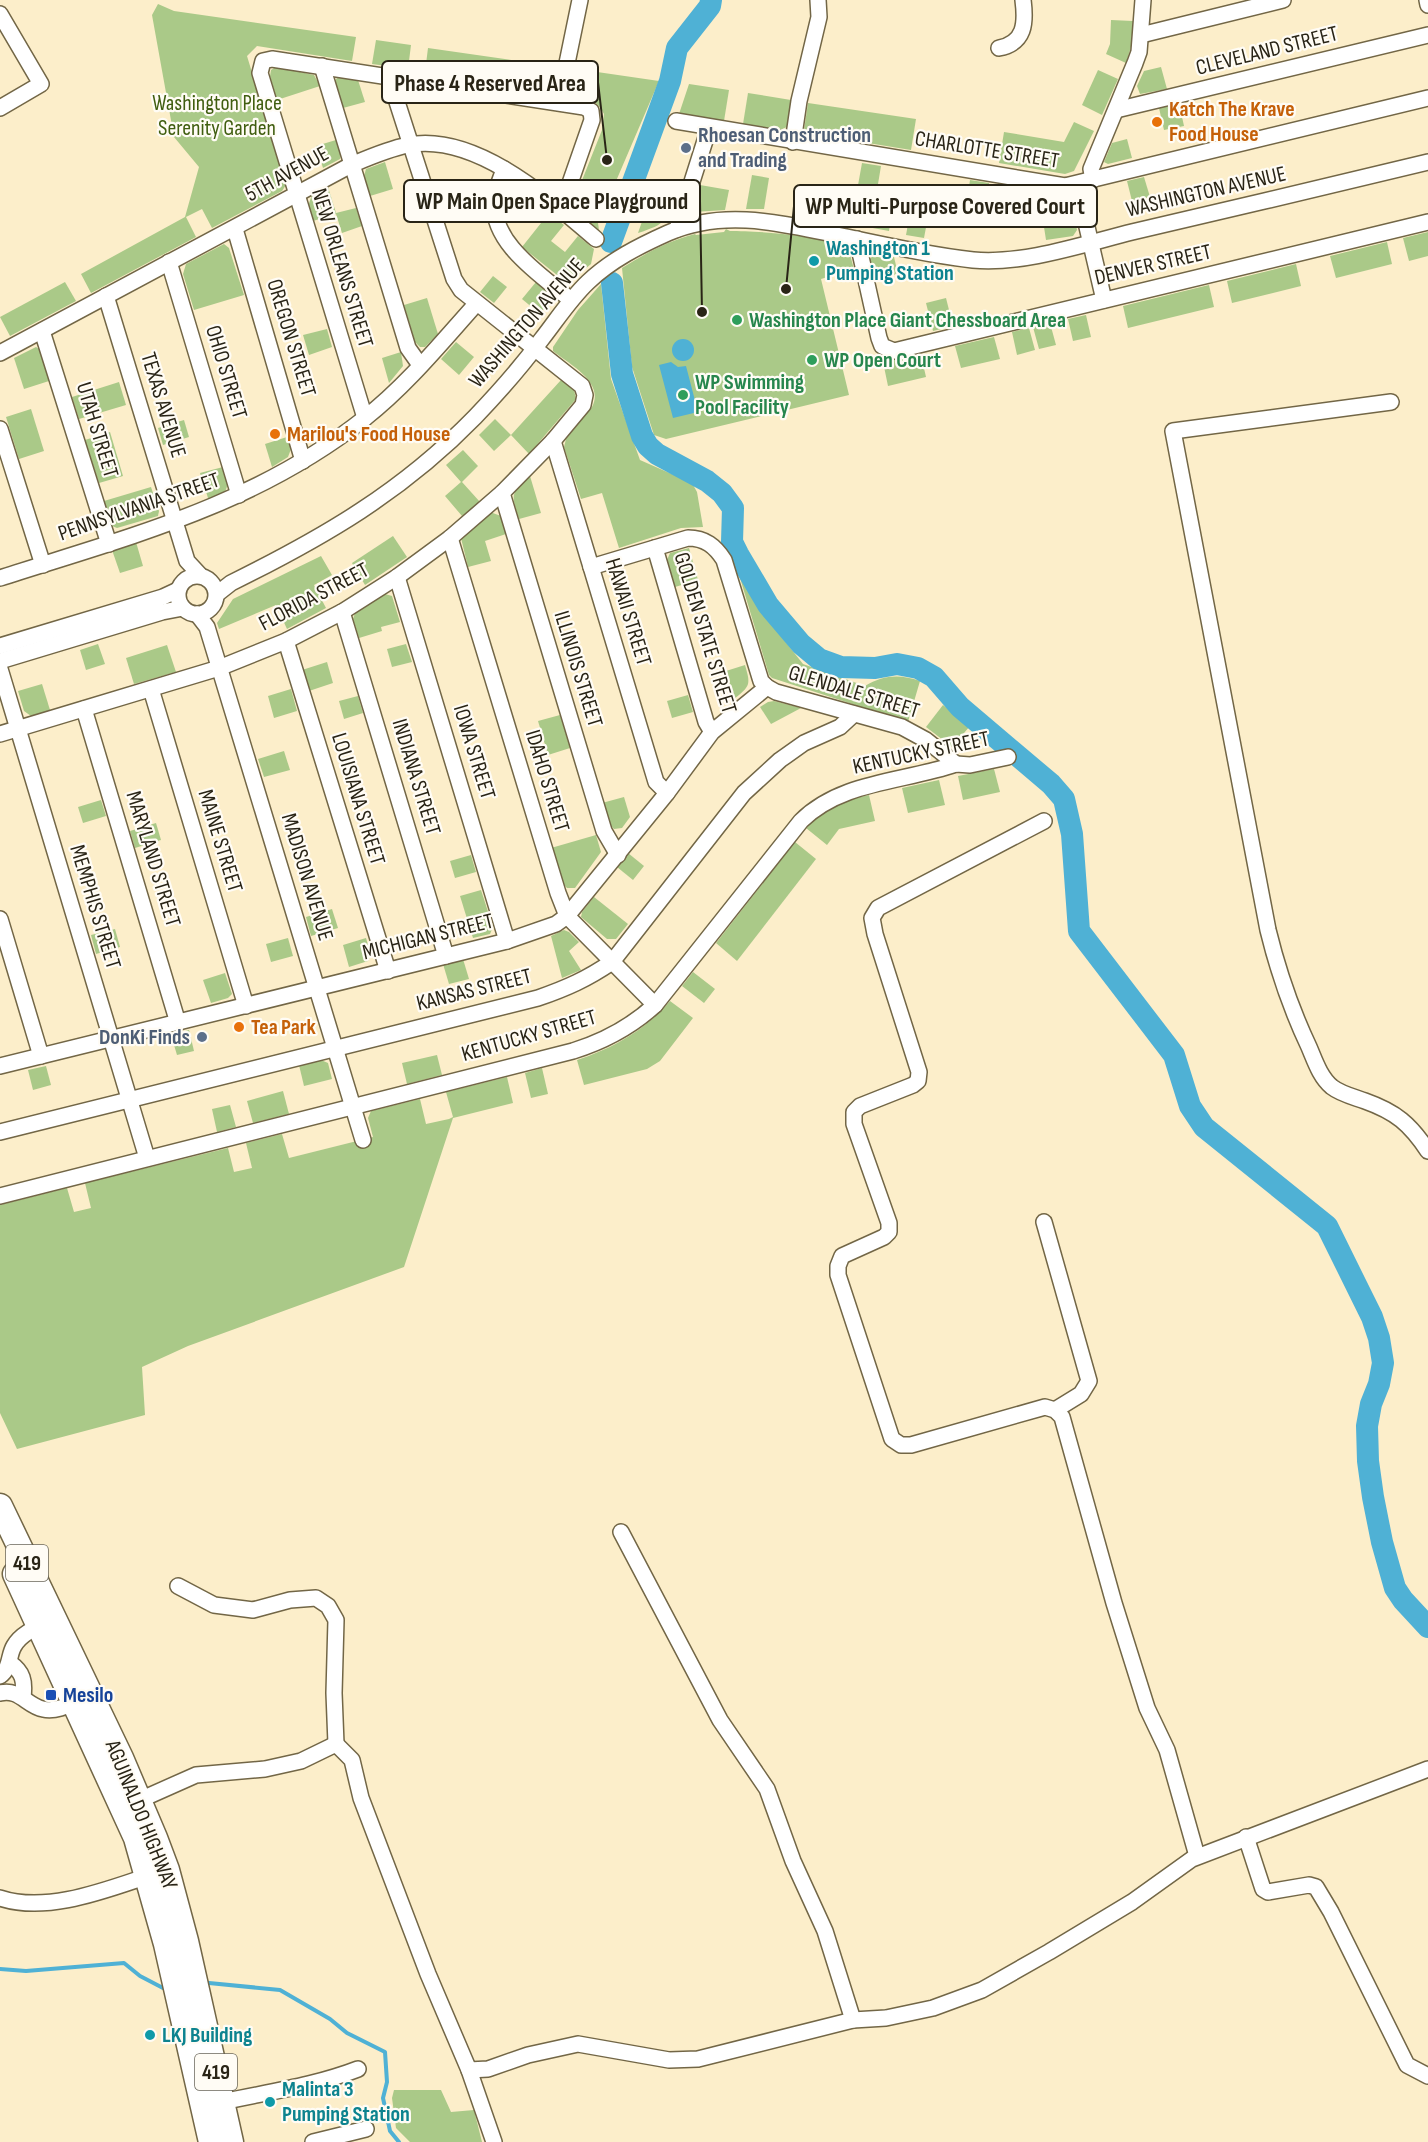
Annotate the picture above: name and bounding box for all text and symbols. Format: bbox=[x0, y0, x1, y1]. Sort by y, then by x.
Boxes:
street label: CLEVELAND STREET bbox=[1193, 20, 1341, 82]
callout: Phase 4 Reserved Area bbox=[382, 61, 598, 103]
text: Phase 4 Reserved Area bbox=[394, 69, 586, 98]
park label: Washington Place Serenity Garden bbox=[152, 90, 282, 142]
place label: Katch The Krave Food House bbox=[1169, 96, 1295, 148]
marker: Katch The Krave Food House bbox=[1150, 115, 1164, 129]
place label: Rhoesan Construction and Trading bbox=[698, 122, 871, 174]
street label: CHARLOTTE STREET bbox=[913, 125, 1061, 175]
street label: 5TH AVENUE bbox=[241, 140, 333, 208]
marker: Rhoesan Construction and Trading bbox=[679, 141, 693, 155]
street label: WASHINGTON AVENUE bbox=[1123, 160, 1289, 224]
callout: WP Main Open Space Playground bbox=[404, 180, 700, 222]
street label: NEW ORLEANS STREET bbox=[305, 185, 379, 351]
callout: WP Multi-Purpose Covered Court bbox=[794, 185, 1097, 227]
text: WP Main Open Space Playground bbox=[416, 187, 688, 216]
text: WP Multi-Purpose Covered Court bbox=[805, 192, 1085, 221]
place label: Washington 1 Pumping Station bbox=[826, 235, 954, 287]
street label: DENVER STREET bbox=[1092, 238, 1214, 292]
street label: WASHINGTON AVENUE bbox=[463, 253, 591, 393]
marker: Washington 1 Pumping Station bbox=[807, 254, 821, 268]
street label: OREGON STREET bbox=[260, 276, 322, 400]
place label: Washington Place Giant Chessboard Area bbox=[749, 307, 1066, 334]
marker: Washington Place Giant Chessboard Area bbox=[730, 313, 744, 327]
street label: OHIO STREET bbox=[199, 322, 253, 422]
place label: WP Open Court bbox=[824, 347, 941, 374]
street label: TEXAS AVENUE bbox=[134, 349, 192, 461]
marker: WP Open Court bbox=[805, 353, 819, 367]
place label: WP Swimming Pool Facility bbox=[695, 369, 804, 421]
street label: UTAH STREET bbox=[70, 379, 124, 481]
marker: WP Swimming Pool Facility bbox=[676, 388, 690, 402]
place label: Marilou's Food House bbox=[287, 421, 450, 448]
marker: Marilou's Food House bbox=[268, 427, 282, 441]
street label: PENNSYLVANIA STREET bbox=[55, 467, 223, 547]
street label: GOLDEN STATE STREET bbox=[668, 549, 742, 717]
street label: HAWAII STREET bbox=[599, 555, 657, 669]
street label: FLORIDA STREET bbox=[254, 557, 374, 637]
street label: ILLINOIS STREET bbox=[548, 608, 608, 730]
street label: GLENDALE STREET bbox=[785, 659, 923, 725]
street label: IOWA STREET bbox=[447, 702, 501, 803]
street label: INDIANA STREET bbox=[386, 716, 446, 838]
street label: KENTUCKY STREET bbox=[850, 725, 992, 781]
street label: IDAHO STREET bbox=[519, 727, 575, 835]
street label: LOUISIANA STREET bbox=[325, 730, 391, 868]
street label: MAINE STREET bbox=[192, 786, 248, 896]
street label: MARYLAND STREET bbox=[120, 788, 186, 930]
street label: MADISON AVENUE bbox=[275, 810, 339, 944]
street label: MEMPHIS STREET bbox=[63, 842, 127, 972]
street label: MICHIGAN STREET bbox=[360, 908, 497, 966]
street label: KANSAS STREET bbox=[414, 963, 534, 1017]
street label: KENTUCKY STREET bbox=[459, 1004, 599, 1068]
place label: Tea Park bbox=[251, 1014, 317, 1041]
marker: Tea Park bbox=[232, 1020, 246, 1034]
place label: DonKi Finds bbox=[99, 1024, 190, 1051]
marker: DonKi Finds bbox=[195, 1030, 209, 1044]
road number: 419 bbox=[6, 1545, 48, 1581]
place label: Mesilo bbox=[63, 1682, 113, 1709]
marker: Mesilo bbox=[44, 1688, 58, 1702]
street label: AGUINALDO HIGHWAY bbox=[98, 1735, 183, 1894]
place label: LKJ Building bbox=[162, 2022, 252, 2049]
marker: LKJ Building bbox=[143, 2028, 157, 2042]
road number: 419 bbox=[195, 2054, 237, 2090]
place label: Malinta 3 Pumping Station bbox=[282, 2076, 410, 2128]
marker: Malinta 3 Pumping Station bbox=[263, 2095, 277, 2109]

